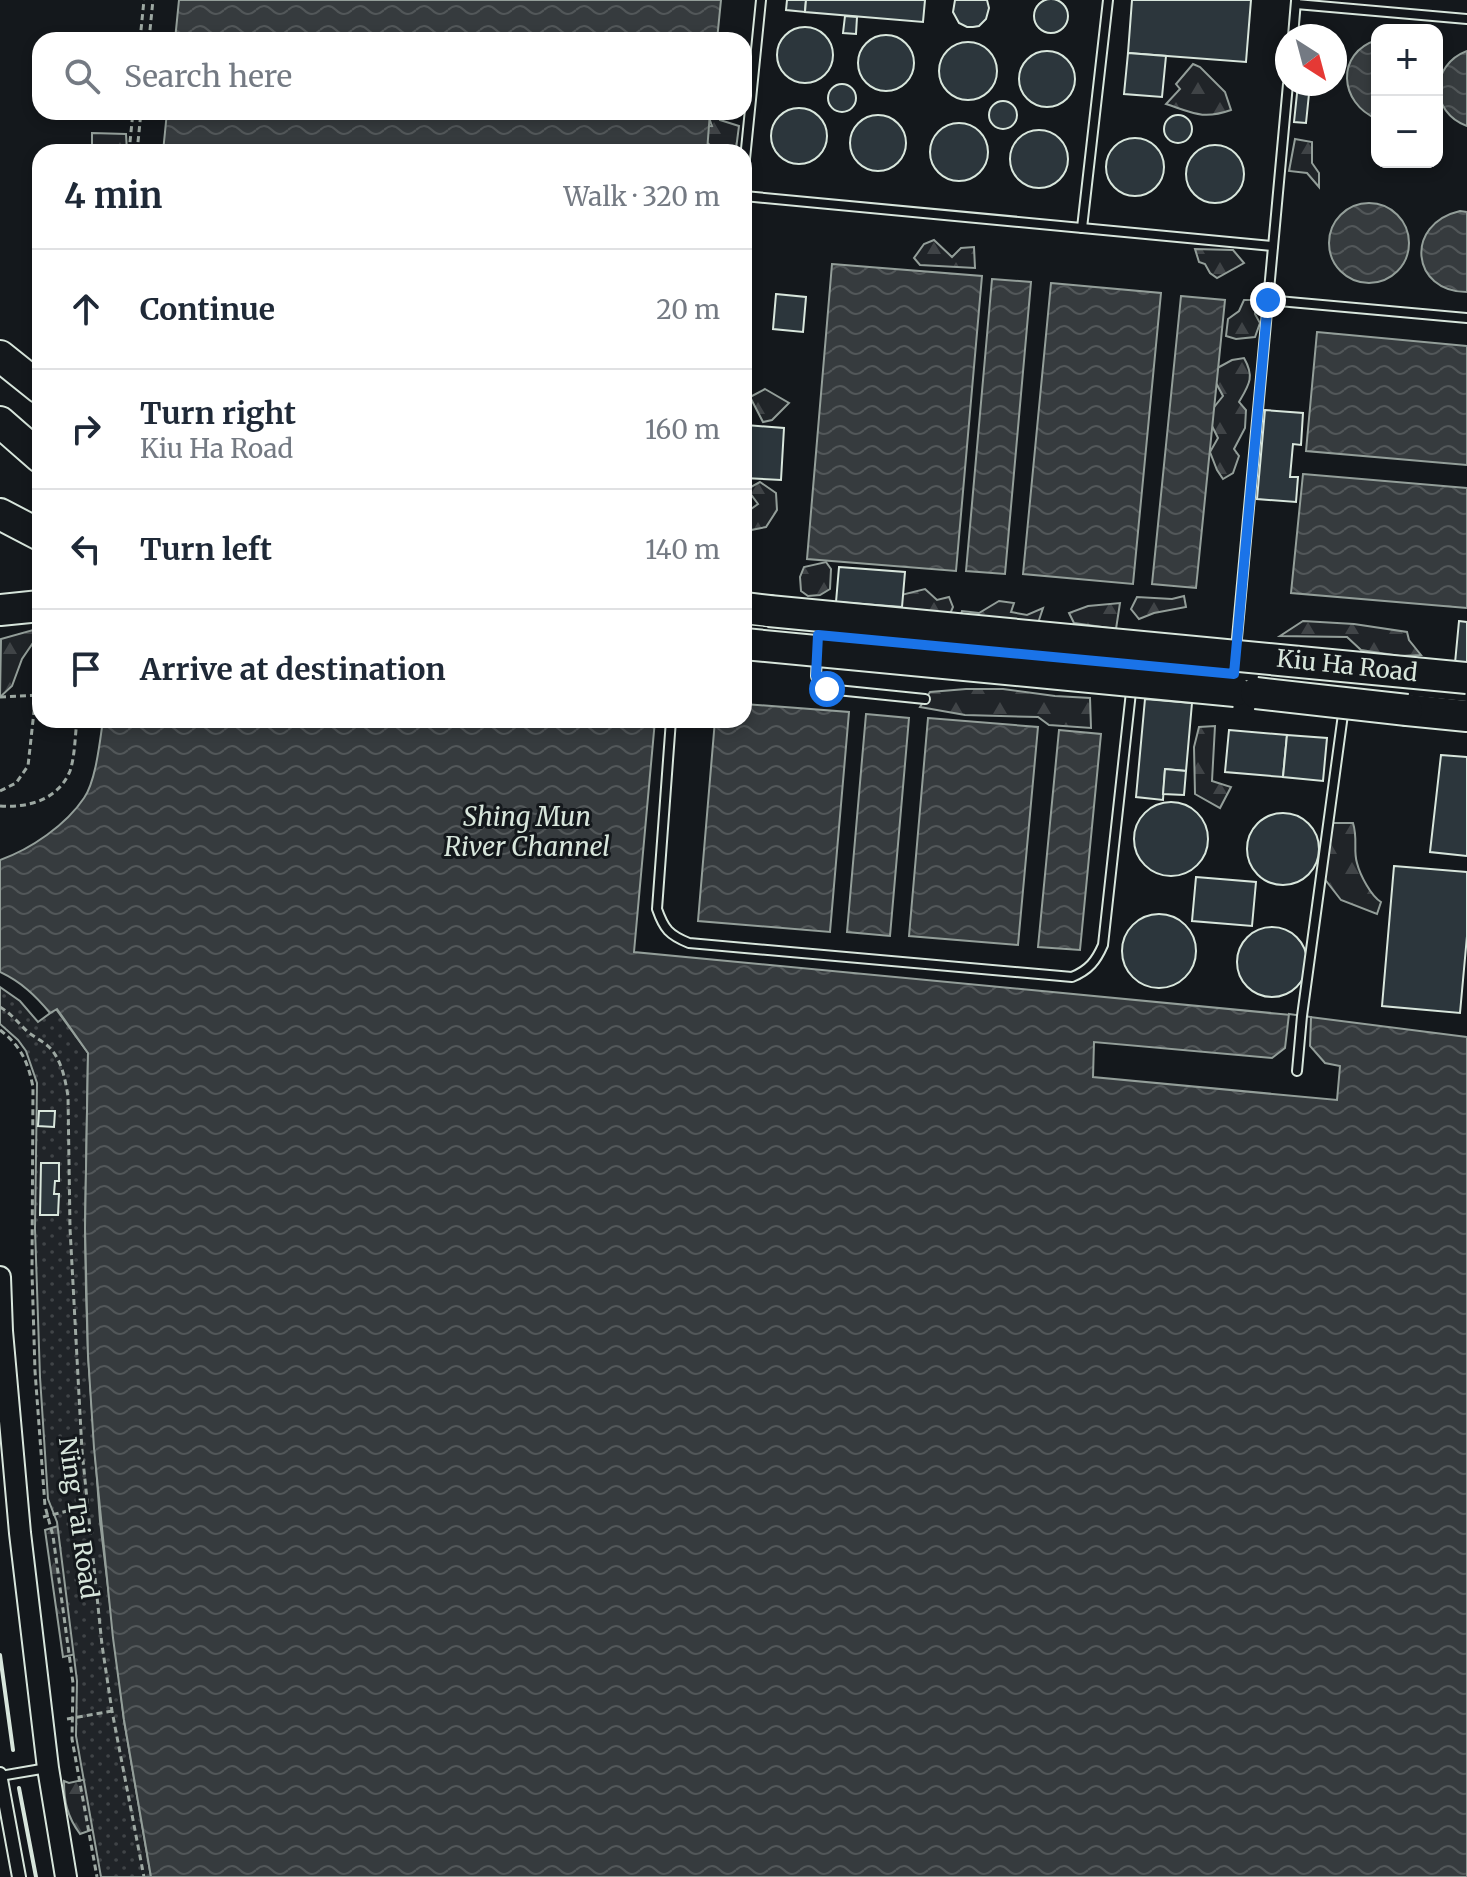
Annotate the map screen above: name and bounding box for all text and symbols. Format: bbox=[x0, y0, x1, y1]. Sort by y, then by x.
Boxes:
north arrow bbox=[1275, 24, 1347, 96]
map controls bbox=[1371, 24, 1443, 168]
button: + bbox=[1371, 24, 1443, 96]
search box bbox=[32, 32, 752, 120]
icon: search bbox=[60, 54, 104, 98]
text: Search here bbox=[124, 57, 292, 95]
button: − bbox=[1371, 96, 1443, 168]
text: 4 min bbox=[64, 175, 162, 217]
text: Walk · 320 m bbox=[563, 180, 720, 213]
route end bbox=[1250, 282, 1286, 318]
icon: ahead bbox=[64, 287, 108, 331]
text: Continue bbox=[140, 290, 275, 328]
text: 20 m bbox=[656, 293, 720, 326]
text: Turn right bbox=[140, 394, 296, 432]
icon: right bbox=[64, 407, 108, 451]
text: 160 m bbox=[645, 413, 720, 446]
text: Kiu Ha Road bbox=[140, 432, 293, 465]
icon: left bbox=[64, 527, 108, 571]
text: Turn left bbox=[140, 530, 272, 568]
text: 140 m bbox=[645, 533, 720, 566]
street label: Kiu Ha Road bbox=[1275, 643, 1419, 688]
icon: arrive bbox=[64, 647, 108, 691]
text: Arrive at destination bbox=[140, 650, 446, 688]
route start bbox=[809, 671, 845, 707]
water label: Shing Mun River Channel bbox=[444, 800, 610, 863]
street label: Ning Tai Road bbox=[52, 1435, 105, 1601]

